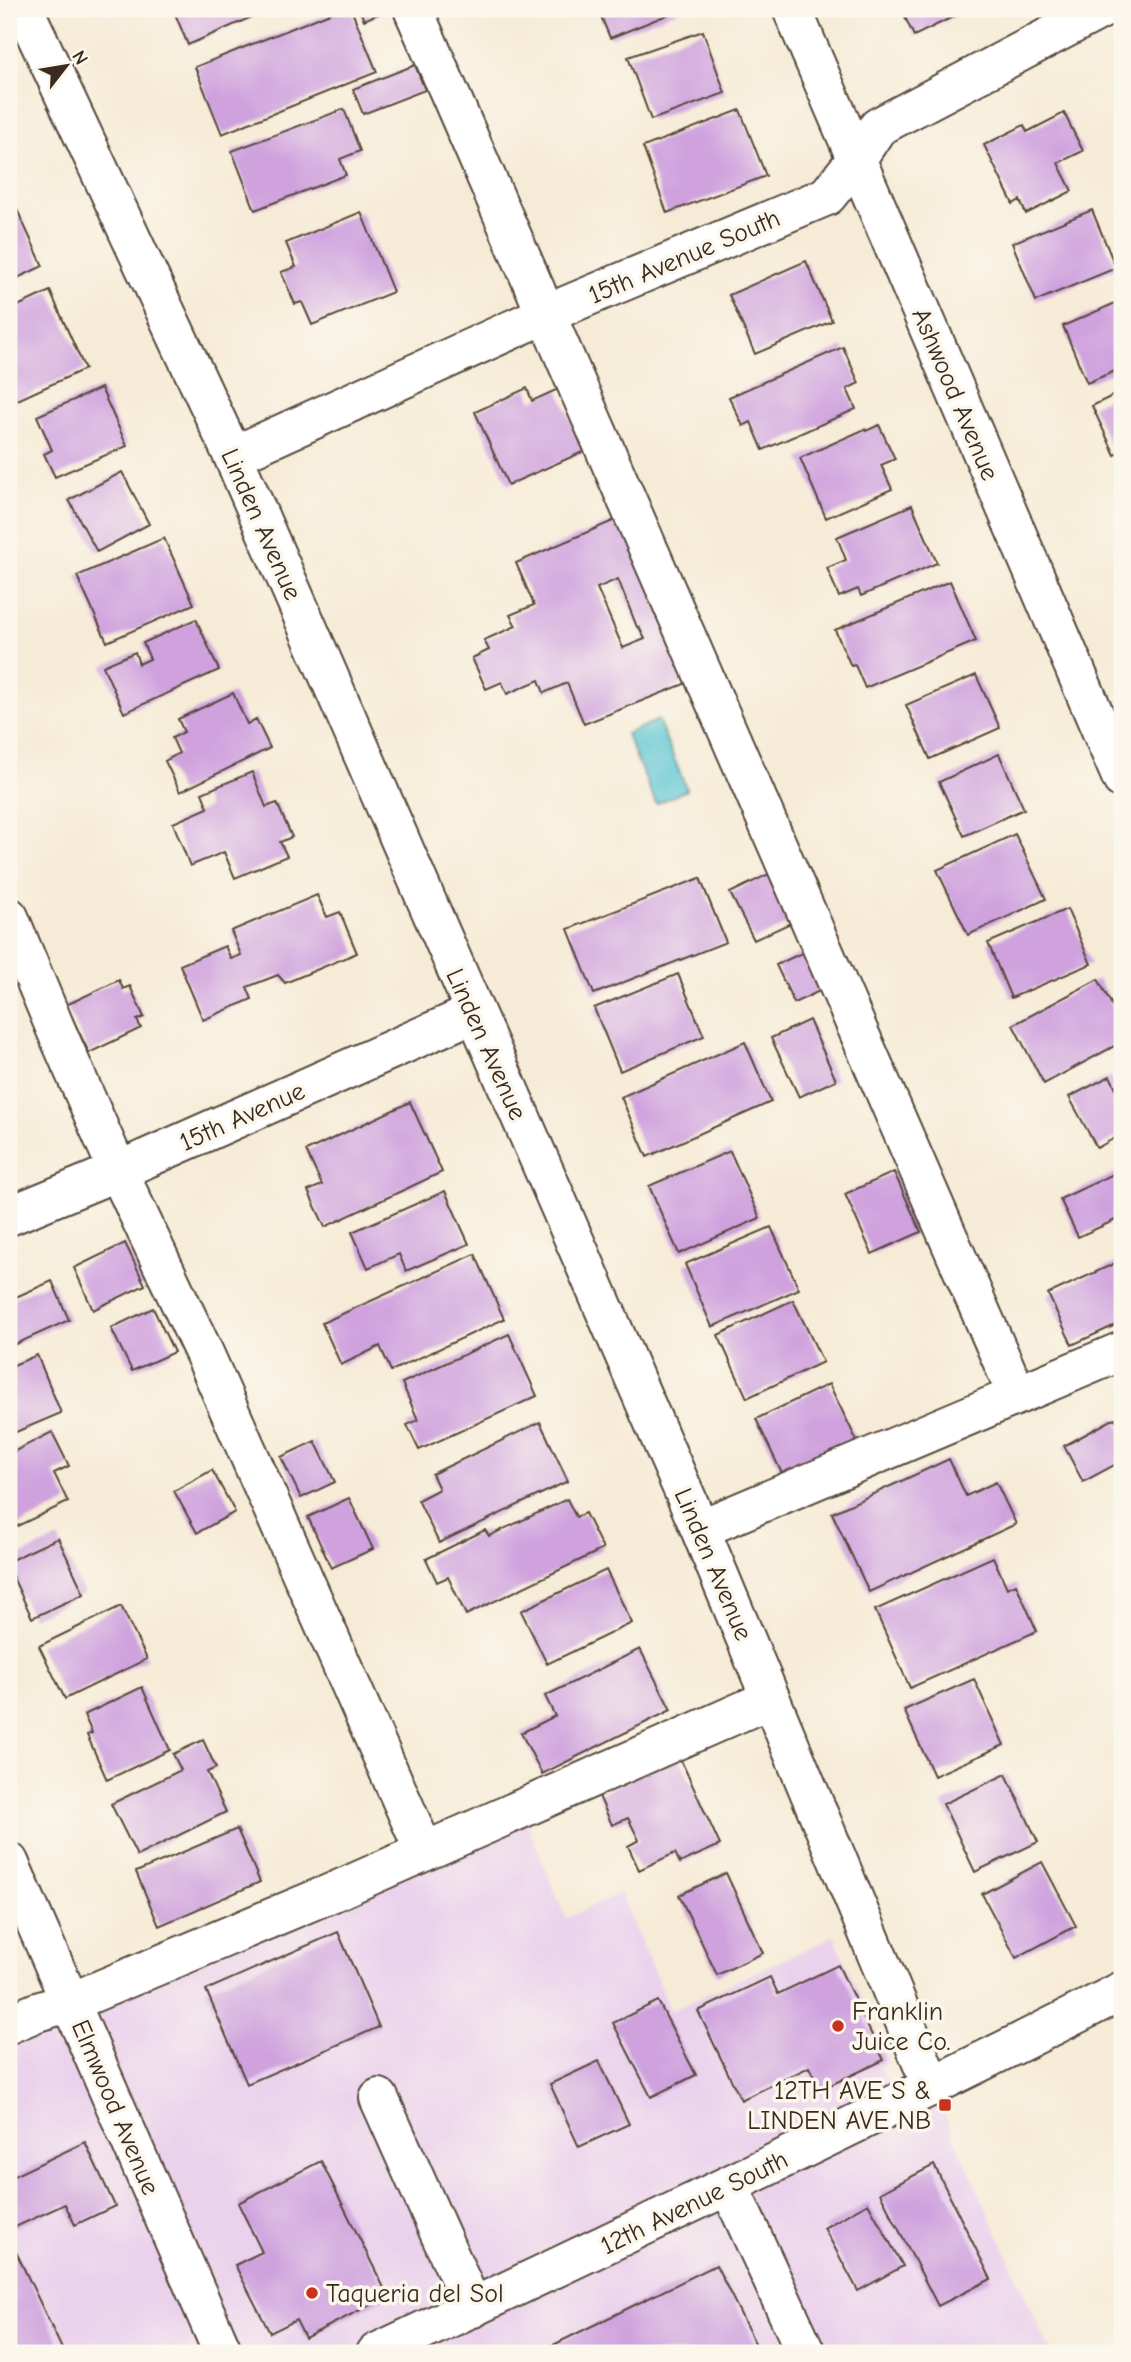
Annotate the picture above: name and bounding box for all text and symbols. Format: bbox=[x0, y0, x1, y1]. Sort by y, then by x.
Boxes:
north arrow bbox=[32, 32, 102, 102]
text: N bbox=[67, 47, 92, 69]
street label: 15th Avenue South bbox=[584, 203, 785, 311]
street label: Ashwood Avenue bbox=[905, 304, 1005, 485]
street label: Linden Avenue bbox=[214, 444, 308, 605]
street label: Linden Avenue bbox=[439, 964, 533, 1125]
street label: 15th Avenue bbox=[175, 1076, 310, 1158]
street label: Linden Avenue bbox=[668, 1484, 759, 1645]
place label: Franklin Juice Co. bbox=[852, 1997, 950, 2057]
street label: Elmwood Avenue bbox=[65, 2015, 165, 2199]
marker: Franklin Juice Co. bbox=[830, 2018, 846, 2034]
place label: 12TH AVE S & LINDEN AVE NB bbox=[747, 2076, 931, 2136]
marker: 12TH AVE S & LINDEN AVE NB bbox=[937, 2097, 953, 2113]
street label: 12th Avenue South bbox=[596, 2145, 793, 2261]
place label: Taqueria del Sol bbox=[326, 2279, 504, 2309]
marker: Taqueria del Sol bbox=[304, 2285, 320, 2301]

